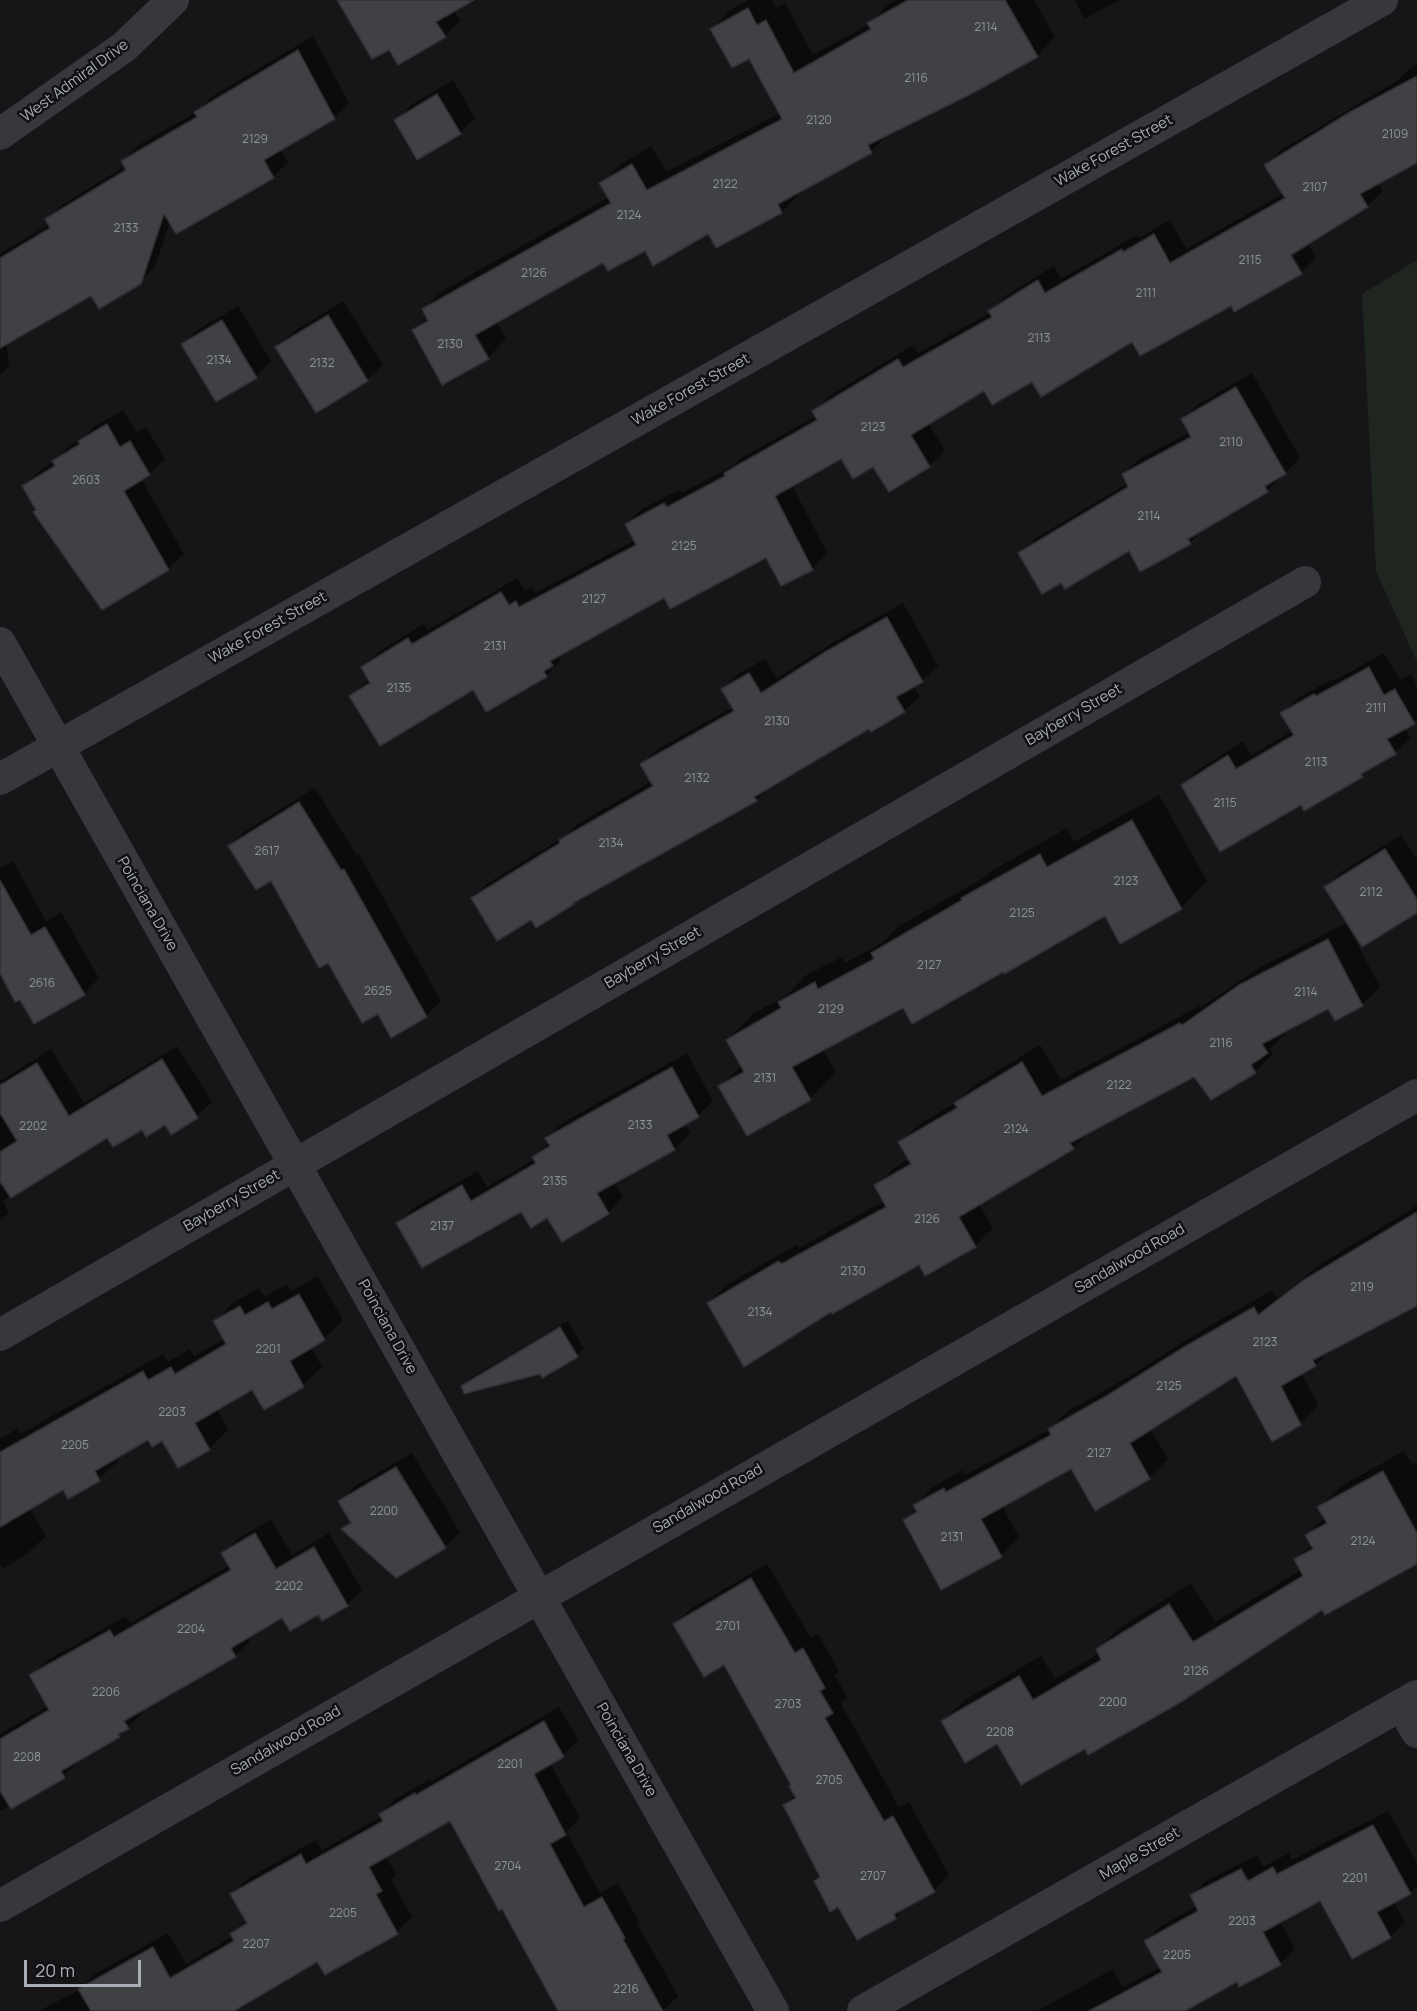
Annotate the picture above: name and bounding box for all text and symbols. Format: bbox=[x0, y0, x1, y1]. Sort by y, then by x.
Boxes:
house number: 2114 bbox=[974, 21, 998, 35]
street label: West Admiral Drive bbox=[18, 36, 132, 126]
house number: 2116 bbox=[904, 72, 928, 86]
street label: Wake Forest Street bbox=[1052, 111, 1176, 191]
house number: 2120 bbox=[806, 114, 832, 128]
house number: 2109 bbox=[1382, 128, 1408, 142]
house number: 2129 bbox=[242, 133, 268, 147]
house number: 2122 bbox=[712, 178, 738, 192]
house number: 2107 bbox=[1303, 181, 1327, 195]
house number: 2124 bbox=[616, 209, 642, 223]
house number: 2133 bbox=[114, 222, 138, 236]
house number: 2115 bbox=[1238, 254, 1262, 268]
house number: 2126 bbox=[521, 267, 547, 281]
house number: 2111 bbox=[1136, 287, 1156, 301]
house number: 2113 bbox=[1028, 332, 1050, 346]
house number: 2130 bbox=[437, 338, 463, 352]
street label: Wake Forest Street bbox=[629, 350, 753, 430]
house number: 2134 bbox=[206, 354, 232, 368]
house number: 2132 bbox=[310, 357, 334, 371]
house number: 2123 bbox=[861, 421, 885, 435]
house number: 2110 bbox=[1219, 436, 1243, 450]
house number: 2603 bbox=[72, 474, 100, 488]
house number: 2114 bbox=[1137, 510, 1161, 524]
house number: 2125 bbox=[671, 540, 697, 554]
street label: Wake Forest Street bbox=[206, 588, 330, 668]
house number: 2127 bbox=[582, 593, 606, 607]
house number: 2131 bbox=[484, 640, 506, 654]
street label: Bayberry Street bbox=[1023, 680, 1125, 750]
house number: 2135 bbox=[386, 682, 412, 696]
house number: 2111 bbox=[1366, 702, 1386, 716]
house number: 2130 bbox=[764, 715, 790, 729]
house number: 2113 bbox=[1305, 756, 1327, 770]
house number: 2132 bbox=[685, 772, 709, 786]
house number: 2115 bbox=[1213, 797, 1237, 811]
house number: 2134 bbox=[598, 837, 624, 851]
house number: 2617 bbox=[255, 845, 279, 859]
street label: Poinciana Drive bbox=[113, 854, 181, 954]
house number: 2123 bbox=[1114, 875, 1138, 889]
house number: 2112 bbox=[1359, 886, 1383, 900]
house number: 2125 bbox=[1009, 907, 1035, 921]
street label: Bayberry Street bbox=[602, 923, 704, 993]
house number: 2127 bbox=[917, 959, 941, 973]
house number: 2616 bbox=[29, 977, 55, 991]
house number: 2625 bbox=[364, 985, 392, 999]
house number: 2114 bbox=[1294, 986, 1318, 1000]
house number: 2129 bbox=[818, 1003, 844, 1017]
house number: 2116 bbox=[1209, 1037, 1233, 1051]
house number: 2131 bbox=[754, 1072, 776, 1086]
house number: 2122 bbox=[1106, 1079, 1132, 1093]
house number: 2133 bbox=[628, 1119, 652, 1133]
house number: 2202 bbox=[19, 1120, 47, 1134]
house number: 2124 bbox=[1003, 1123, 1029, 1137]
street label: Bayberry Street bbox=[181, 1166, 283, 1236]
house number: 2135 bbox=[542, 1175, 568, 1189]
house number: 2126 bbox=[914, 1213, 940, 1227]
house number: 2137 bbox=[430, 1220, 454, 1234]
street label: Sandalwood Road bbox=[1072, 1220, 1188, 1298]
house number: 2130 bbox=[840, 1265, 866, 1279]
street label: Poinciana Drive bbox=[354, 1277, 420, 1377]
house number: 2119 bbox=[1350, 1281, 1374, 1295]
house number: 2134 bbox=[747, 1306, 773, 1320]
house number: 2123 bbox=[1253, 1336, 1277, 1350]
house number: 2201 bbox=[255, 1343, 281, 1357]
house number: 2125 bbox=[1156, 1380, 1182, 1394]
house number: 2203 bbox=[158, 1406, 186, 1420]
house number: 2205 bbox=[61, 1439, 89, 1453]
house number: 2127 bbox=[1087, 1447, 1111, 1461]
street label: Sandalwood Road bbox=[650, 1460, 766, 1538]
house number: 2200 bbox=[370, 1505, 398, 1519]
house number: 2131 bbox=[941, 1531, 963, 1545]
house number: 2124 bbox=[1350, 1535, 1376, 1549]
house number: 2202 bbox=[275, 1580, 303, 1594]
house number: 2701 bbox=[716, 1620, 740, 1634]
house number: 2204 bbox=[177, 1623, 205, 1637]
house number: 2126 bbox=[1183, 1665, 1209, 1679]
house number: 2206 bbox=[92, 1686, 120, 1700]
house number: 2200 bbox=[1099, 1696, 1127, 1710]
house number: 2703 bbox=[775, 1698, 801, 1712]
street label: Poinciana Drive bbox=[592, 1700, 660, 1800]
street label: Sandalwood Road bbox=[228, 1702, 344, 1780]
house number: 2208 bbox=[986, 1726, 1014, 1740]
house number: 2208 bbox=[13, 1751, 41, 1765]
house number: 2201 bbox=[497, 1758, 523, 1772]
house number: 2705 bbox=[815, 1774, 843, 1788]
street label: Maple Street bbox=[1097, 1824, 1183, 1884]
house number: 2704 bbox=[494, 1860, 522, 1874]
house number: 2707 bbox=[860, 1870, 886, 1884]
house number: 2201 bbox=[1342, 1872, 1368, 1886]
house number: 2205 bbox=[329, 1907, 357, 1921]
house number: 2203 bbox=[1228, 1915, 1256, 1929]
house number: 2207 bbox=[242, 1938, 270, 1952]
scale bar bbox=[27, 1948, 144, 1986]
house number: 2205 bbox=[1163, 1949, 1191, 1963]
text: 20 m bbox=[35, 1958, 75, 1982]
house number: 2216 bbox=[613, 1983, 639, 1997]

